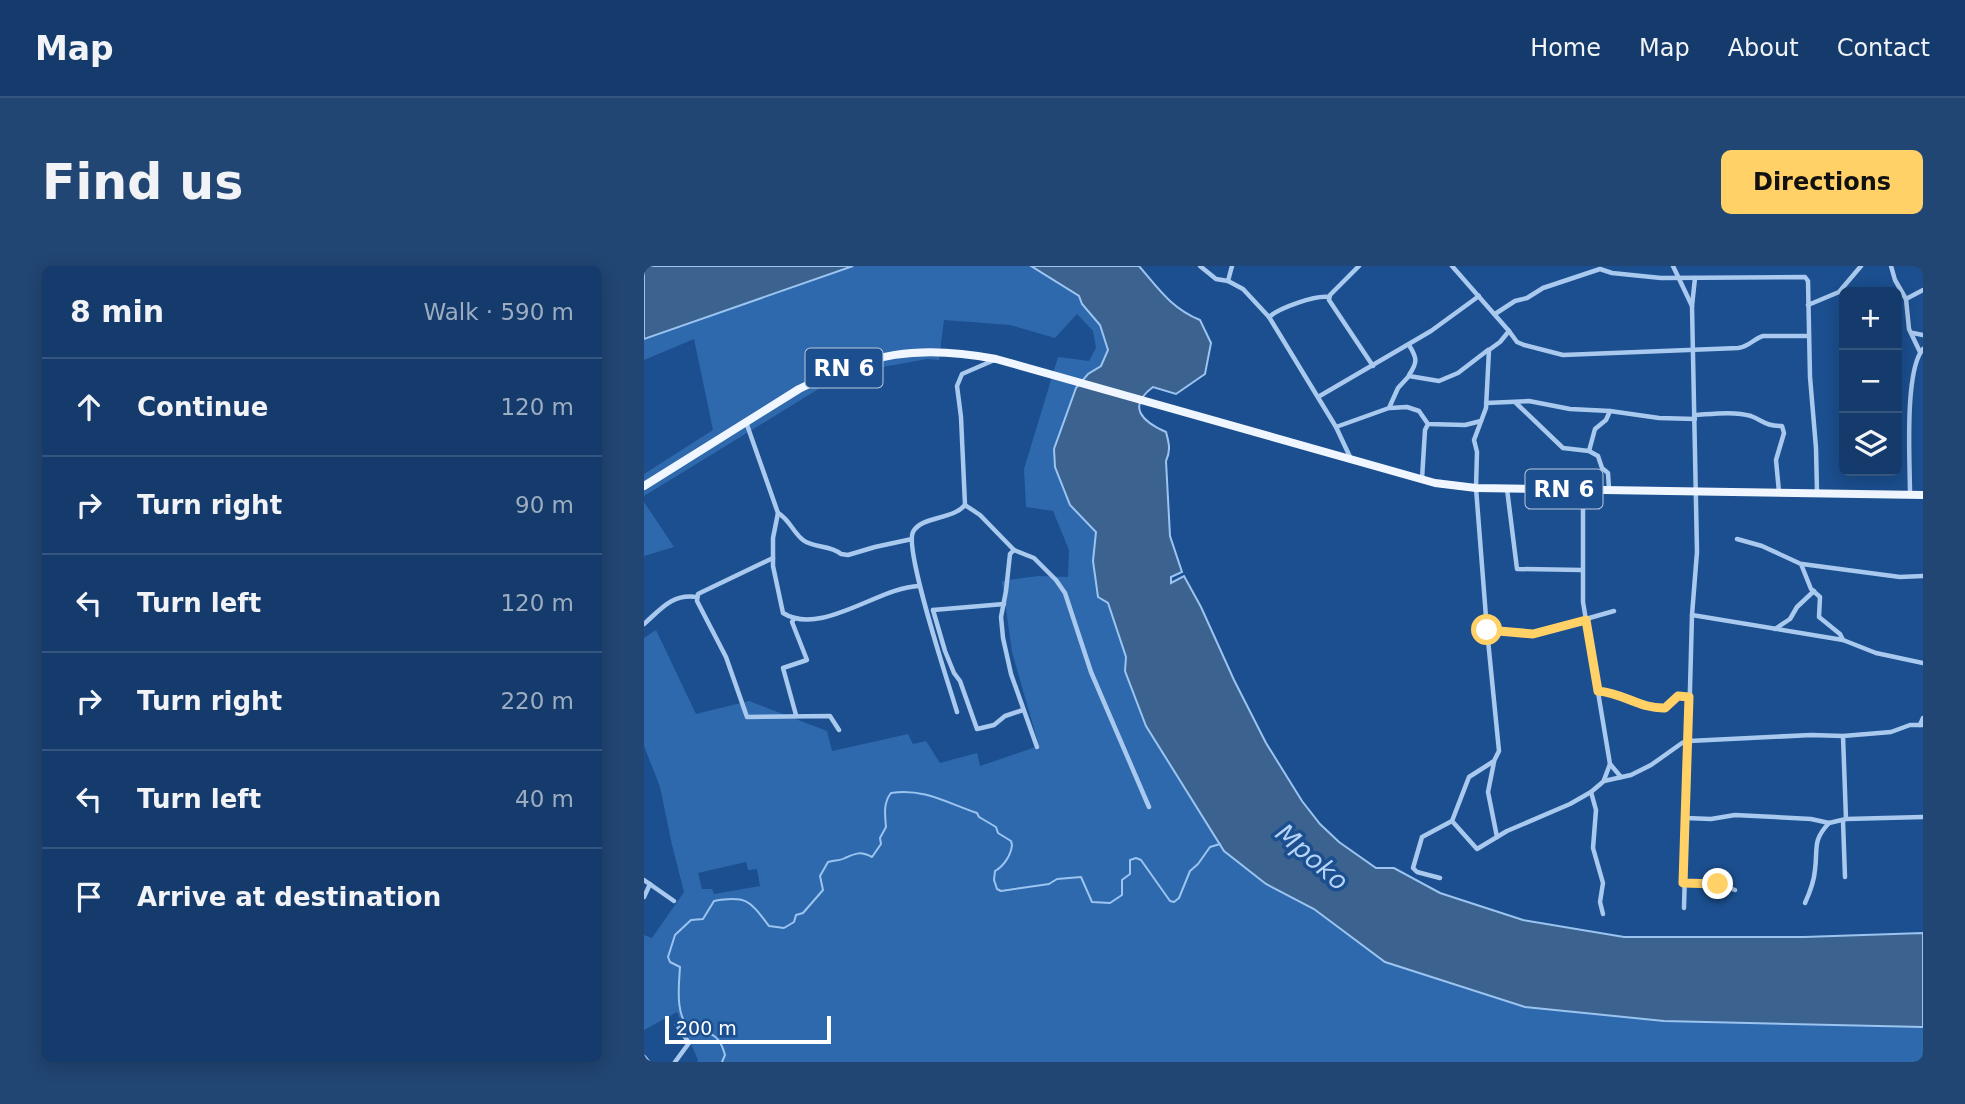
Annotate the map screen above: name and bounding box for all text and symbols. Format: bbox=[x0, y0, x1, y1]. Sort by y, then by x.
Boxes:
text: Map bbox=[35, 29, 114, 68]
text: Home bbox=[1530, 34, 1601, 62]
text: Map bbox=[1639, 34, 1690, 62]
text: About bbox=[1728, 34, 1799, 62]
text: Contact bbox=[1837, 34, 1930, 62]
button: Directions bbox=[1721, 150, 1923, 214]
text: Find us bbox=[42, 154, 243, 211]
map controls bbox=[1839, 287, 1902, 476]
button: + bbox=[1839, 287, 1902, 350]
text: 8 min bbox=[70, 294, 164, 329]
text: Walk · 590 m bbox=[423, 299, 574, 325]
road number: RN 6 bbox=[806, 348, 882, 388]
button: − bbox=[1839, 350, 1902, 413]
icon: ahead bbox=[70, 388, 108, 426]
text: Continue bbox=[137, 392, 268, 422]
text: 120 m bbox=[500, 394, 574, 420]
button: layers bbox=[1839, 413, 1902, 476]
road number: RN 6 bbox=[1525, 470, 1602, 509]
icon: right bbox=[70, 486, 108, 524]
text: Turn right bbox=[137, 490, 282, 520]
text: 90 m bbox=[515, 492, 574, 518]
icon: left bbox=[70, 584, 108, 622]
text: Turn left bbox=[137, 588, 261, 618]
text: 120 m bbox=[500, 590, 574, 616]
route start bbox=[1471, 614, 1502, 645]
icon: right bbox=[70, 682, 108, 720]
text: Turn right bbox=[137, 686, 282, 716]
text: 220 m bbox=[500, 688, 574, 714]
icon: left bbox=[70, 780, 108, 818]
text: Turn left bbox=[137, 784, 261, 814]
text: 40 m bbox=[515, 786, 574, 812]
water label: Mpoko bbox=[1270, 818, 1354, 896]
route end bbox=[1702, 868, 1733, 899]
icon: arrive bbox=[70, 878, 108, 916]
text: Arrive at destination bbox=[137, 882, 441, 912]
scale bar bbox=[665, 1013, 831, 1045]
text: 200 m bbox=[676, 1017, 737, 1039]

